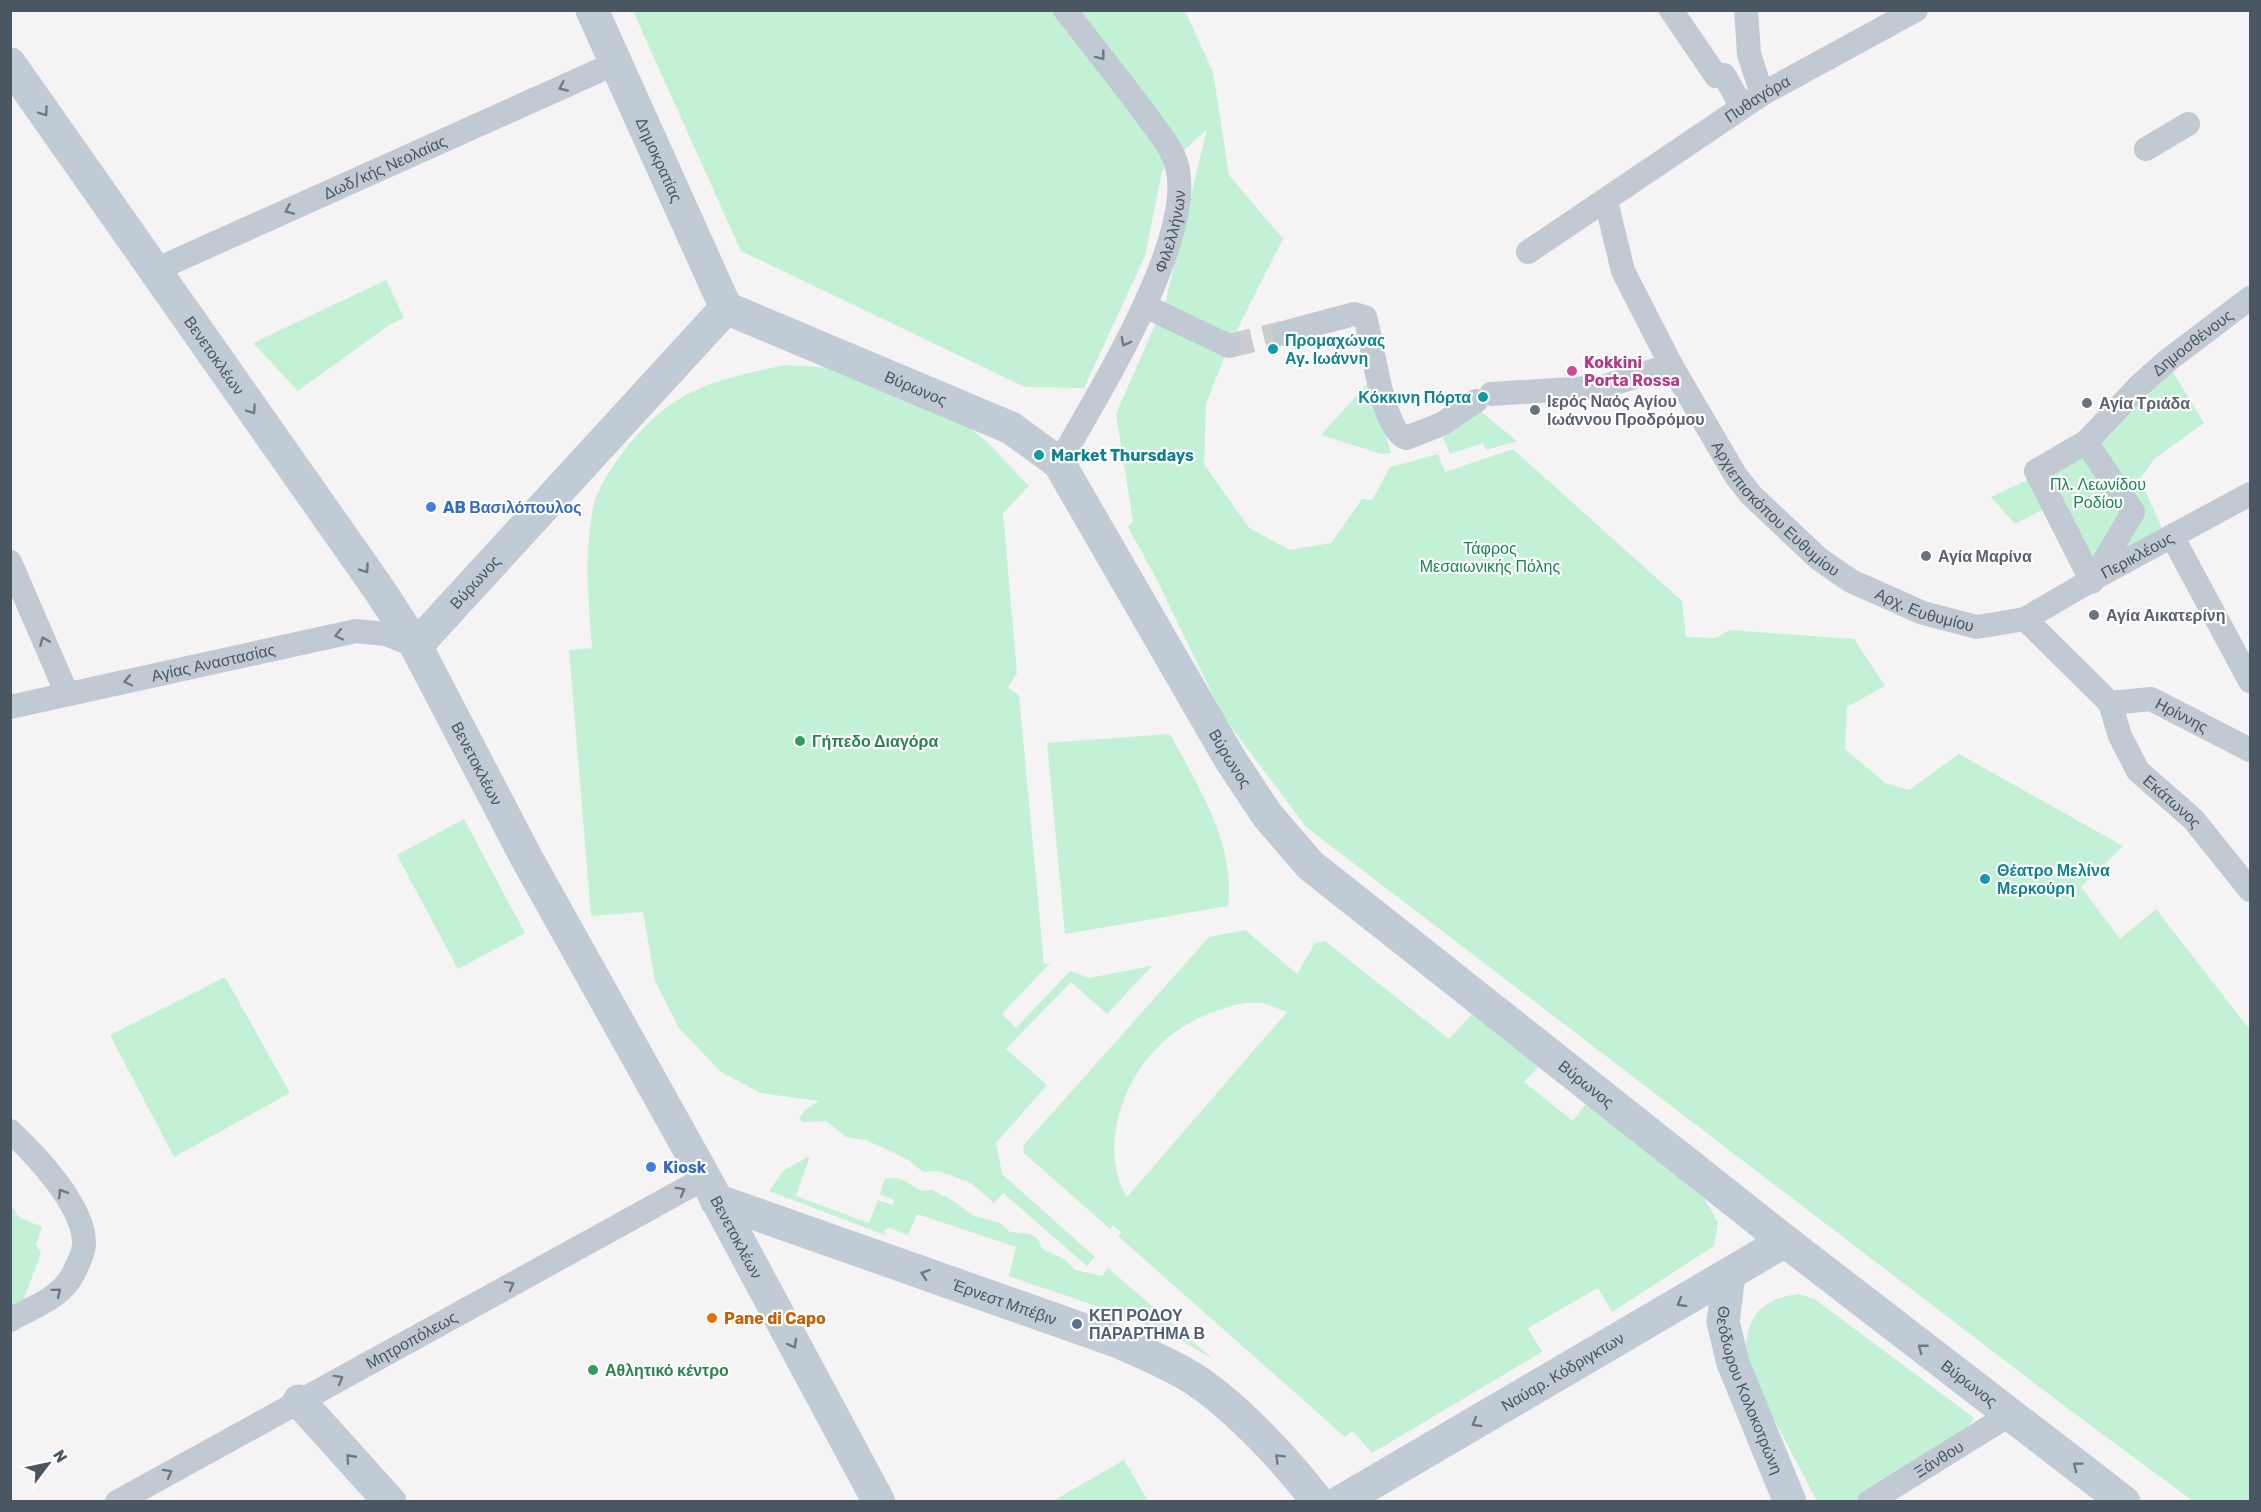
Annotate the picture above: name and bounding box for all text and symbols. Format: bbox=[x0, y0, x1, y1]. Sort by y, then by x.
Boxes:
one-way arrow bbox=[1094, 50, 1105, 61]
street label: Πυθαγόρα bbox=[1721, 71, 1794, 126]
one-way arrow bbox=[558, 80, 569, 92]
one-way arrow bbox=[37, 106, 48, 117]
street label: Δημοκρατίας bbox=[631, 114, 686, 205]
street label: Δωδ/κής Νεολαίας bbox=[320, 131, 450, 203]
street label: Φιλελλήνων bbox=[1150, 189, 1189, 276]
one-way arrow bbox=[284, 203, 295, 215]
street label: Δημοσθένους bbox=[2148, 305, 2237, 380]
street label: Βενετοκλέων bbox=[180, 313, 248, 399]
place label: Προμαχώνας Αγ. Ιωάννη bbox=[1285, 331, 1385, 368]
one-way arrow bbox=[1121, 336, 1132, 346]
marker: Προμαχώνας Αγ. Ιωάννη bbox=[1266, 342, 1280, 356]
place label: Kokkini Porta Rossa bbox=[1584, 353, 1680, 390]
marker: Kokkini Porta Rossa bbox=[1565, 364, 1579, 378]
street label: Βύρωνος bbox=[882, 367, 950, 410]
place label: Κόκκινη Πόρτα bbox=[1358, 388, 1471, 407]
marker: Κόκκινη Πόρτα bbox=[1476, 390, 1490, 404]
place label: Ιερός Ναός Αγίου Ιωάννου Προδρόμου bbox=[1547, 392, 1705, 429]
place label: Αγία Τριάδα bbox=[2099, 394, 2190, 413]
marker: Αγία Τριάδα bbox=[2080, 396, 2094, 410]
one-way arrow bbox=[245, 403, 256, 414]
marker: Ιερός Ναός Αγίου Ιωάννου Προδρόμου bbox=[1528, 403, 1542, 417]
street label: Αρχιεπισκόπου Ευθυμίου bbox=[1708, 438, 1843, 580]
place label: Market Thursdays bbox=[1051, 446, 1194, 465]
marker: Market Thursdays bbox=[1032, 448, 1046, 462]
park label: Πλ. Λεωνίδου Ροδίου bbox=[2050, 475, 2146, 512]
place label: AB Βασιλόπουλος bbox=[443, 498, 582, 517]
marker: AB Βασιλόπουλος bbox=[424, 500, 438, 514]
street label: Περικλέους bbox=[2098, 528, 2177, 583]
park label: Τάφρος Μεσαιωνικής Πόλης bbox=[1420, 539, 1561, 576]
place label: Αγία Μαρίνα bbox=[1938, 547, 2032, 566]
marker: Αγία Μαρίνα bbox=[1919, 549, 1933, 563]
street label: Βύρωνος bbox=[446, 551, 505, 613]
one-way arrow bbox=[357, 562, 368, 573]
street label: Αρχ. Ευθυμίου bbox=[1872, 584, 1976, 636]
place label: Αγία Αικατερίνη bbox=[2106, 606, 2226, 625]
marker: Αγία Αικατερίνη bbox=[2087, 608, 2101, 622]
one-way arrow bbox=[334, 627, 344, 640]
one-way arrow bbox=[39, 636, 51, 647]
street label: Αγίας Αναστασίας bbox=[150, 640, 277, 686]
one-way arrow bbox=[123, 674, 133, 687]
street label: Ηρίννης bbox=[2152, 694, 2212, 737]
street label: Βενετοκλέων bbox=[447, 719, 506, 809]
street label: Βύρωνος bbox=[1205, 726, 1255, 792]
place label: Γήπεδο Διαγόρα bbox=[812, 732, 938, 751]
marker: Γήπεδο Διαγόρα bbox=[793, 734, 807, 748]
street label: Εκάτωνος bbox=[2139, 771, 2205, 832]
place label: Θέατρο Μελίνα Μερκούρη bbox=[1997, 861, 2110, 898]
marker: Θέατρο Μελίνα Μερκούρη bbox=[1978, 872, 1992, 886]
street label: Βύρωνος bbox=[1554, 1056, 1618, 1112]
place label: Kiosk bbox=[663, 1158, 707, 1177]
marker: Kiosk bbox=[644, 1160, 658, 1174]
one-way arrow bbox=[674, 1187, 685, 1198]
one-way arrow bbox=[59, 1188, 70, 1199]
street label: Βενετοκλέων bbox=[706, 1192, 766, 1282]
one-way arrow bbox=[920, 1269, 931, 1282]
street label: Έρνεστ Μπέβιν bbox=[949, 1275, 1059, 1329]
one-way arrow bbox=[503, 1281, 514, 1292]
one-way arrow bbox=[50, 1288, 61, 1299]
one-way arrow bbox=[1677, 1296, 1687, 1308]
street label: Θεόδωρου Κολοκοτρώνη bbox=[1713, 1305, 1787, 1477]
place label: ΚΕΠ ΡΟΔΟΥ ΠΑΡΑΡΤΗΜΑ Β bbox=[1089, 1306, 1205, 1343]
street label: Μητροπόλεως bbox=[363, 1307, 461, 1373]
place label: Pane di Capo bbox=[724, 1309, 826, 1328]
marker: Pane di Capo bbox=[705, 1311, 719, 1325]
marker: ΚΕΠ ΡΟΔΟΥ ΠΑΡΑΡΤΗΜΑ Β bbox=[1070, 1317, 1084, 1331]
street label: Ναύαρ. Κόδριγκτων bbox=[1498, 1328, 1628, 1415]
one-way arrow bbox=[786, 1338, 797, 1348]
one-way arrow bbox=[1918, 1344, 1929, 1355]
street label: Βύρωνος bbox=[1937, 1356, 2001, 1411]
place label: Αθλητικό κέντρο bbox=[605, 1361, 729, 1380]
marker: Αθλητικό κέντρο bbox=[586, 1363, 600, 1377]
one-way arrow bbox=[333, 1375, 343, 1386]
one-way arrow bbox=[1472, 1415, 1482, 1427]
north arrow bbox=[18, 1434, 78, 1494]
street label: Ξάνθου bbox=[1911, 1437, 1967, 1482]
text: N bbox=[49, 1446, 71, 1466]
one-way arrow bbox=[346, 1454, 357, 1465]
one-way arrow bbox=[1276, 1454, 1287, 1465]
one-way arrow bbox=[2073, 1463, 2084, 1474]
one-way arrow bbox=[162, 1469, 172, 1480]

